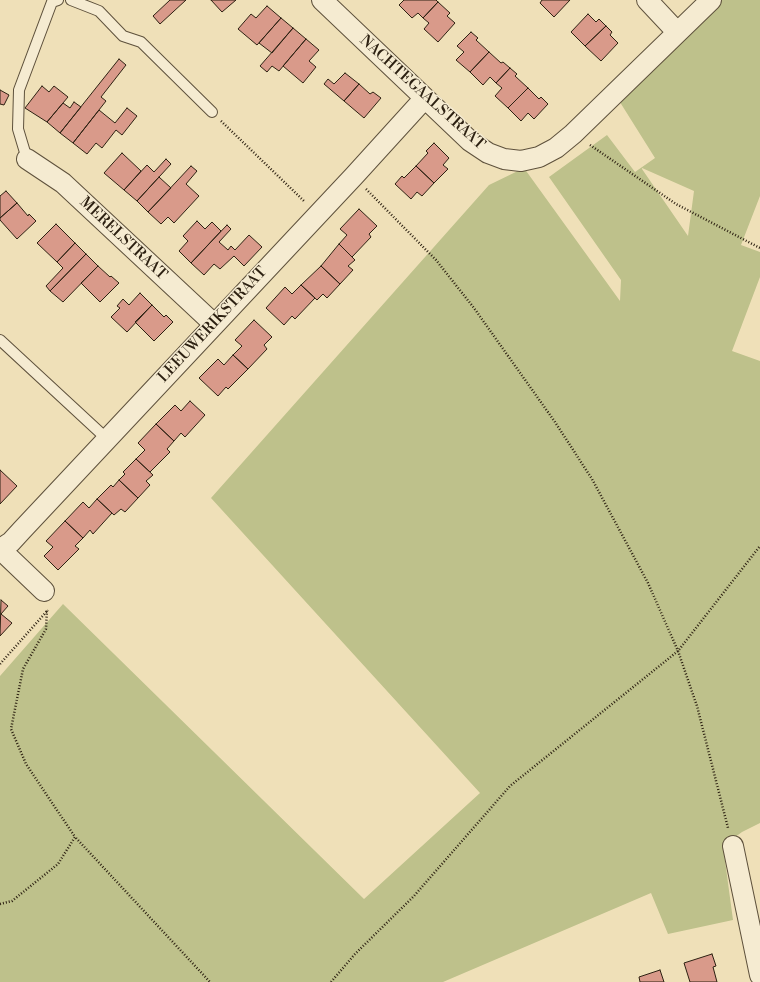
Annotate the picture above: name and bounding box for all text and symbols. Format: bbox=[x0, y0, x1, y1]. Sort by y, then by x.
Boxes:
street label: NACHTEGAALSTRAAT bbox=[356, 32, 488, 154]
street label: MERELSTRAAT bbox=[76, 194, 170, 284]
street label: LEEUWERIKSTRAAT bbox=[155, 263, 271, 387]

